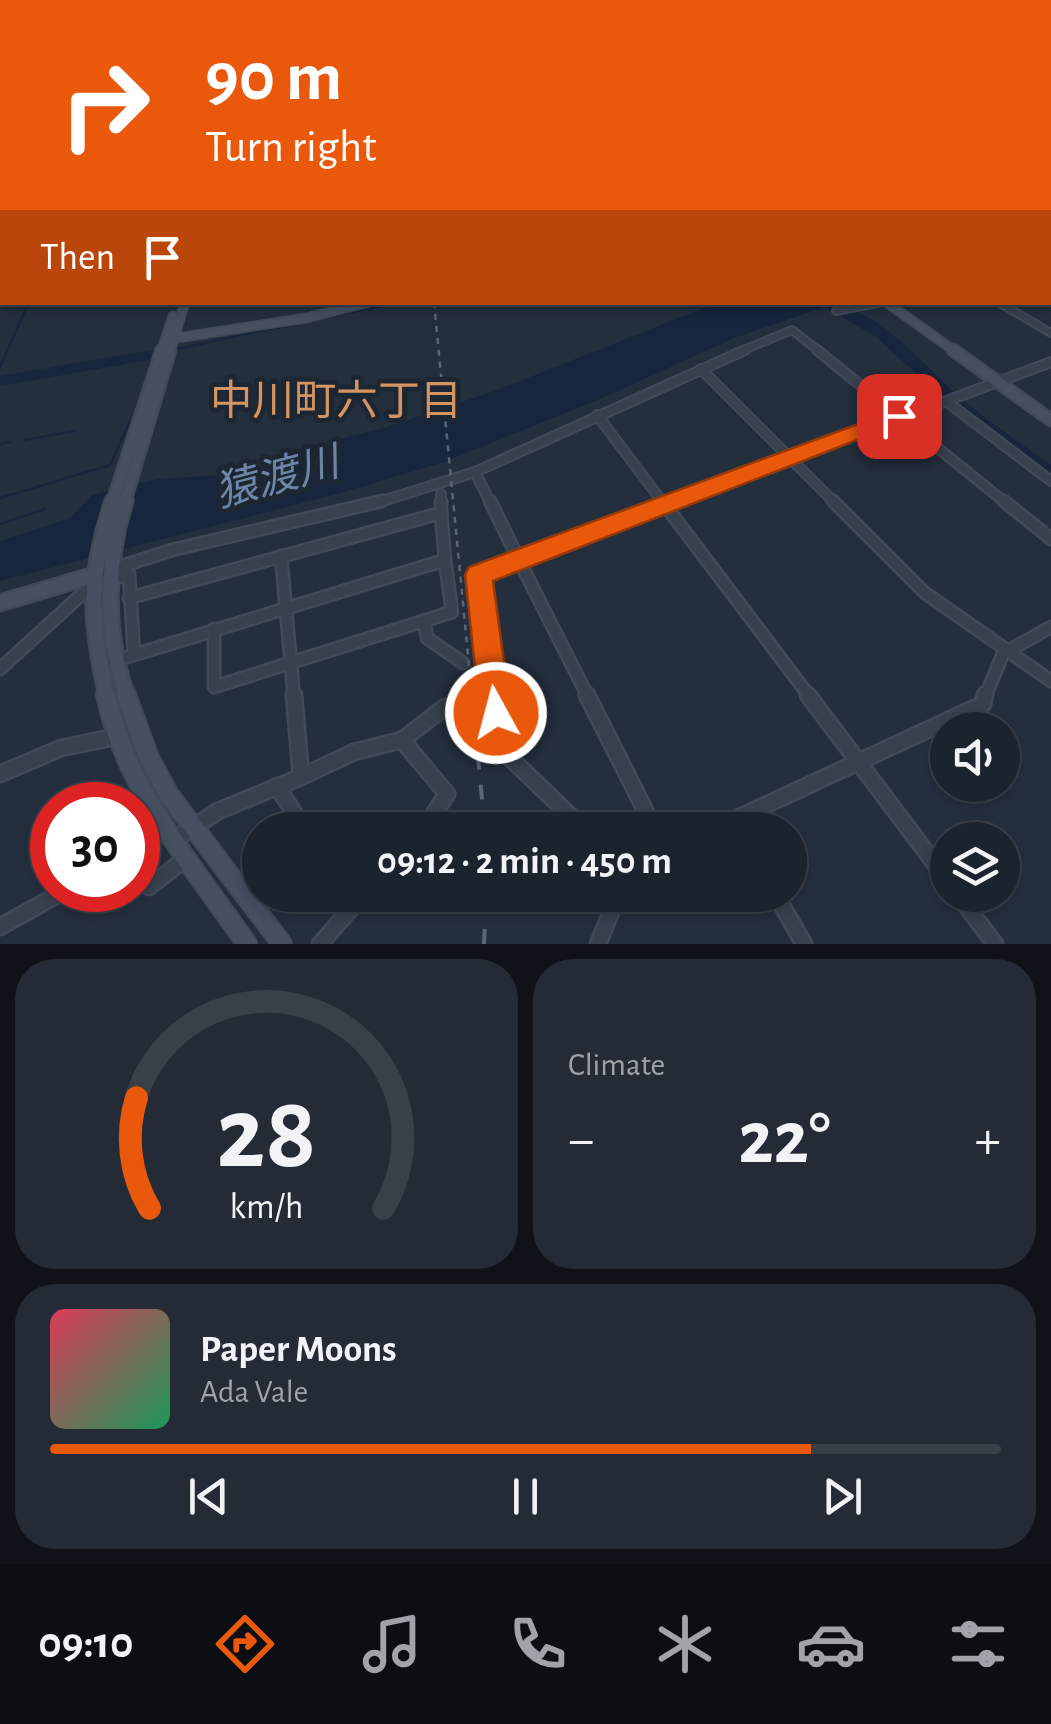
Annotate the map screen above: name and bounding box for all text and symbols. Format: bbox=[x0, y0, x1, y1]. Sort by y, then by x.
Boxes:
icon: right bbox=[40, 40, 170, 170]
text: 90 m bbox=[205, 43, 342, 113]
text: Turn right bbox=[205, 125, 377, 170]
icon: arrive bbox=[135, 230, 190, 285]
text: Then bbox=[40, 239, 115, 277]
pin bbox=[857, 374, 942, 459]
district label: 中川町六丁目 bbox=[210, 379, 462, 423]
icon: arrive bbox=[872, 389, 927, 444]
water label: 猿渡川 bbox=[210, 438, 347, 515]
position arrow bbox=[444, 661, 548, 765]
map controls bbox=[930, 712, 1020, 912]
button: sound bbox=[930, 712, 1020, 802]
speed limit sign: 30 bbox=[30, 782, 160, 912]
button: layers bbox=[930, 822, 1020, 912]
text: 09:12 · 2 min · 450 m bbox=[377, 843, 672, 881]
text: Climate bbox=[568, 1049, 665, 1081]
text: 28 bbox=[216, 1083, 317, 1187]
text: 22° bbox=[738, 1102, 831, 1177]
text: − bbox=[568, 1113, 594, 1168]
text: + bbox=[975, 1113, 1001, 1168]
text: km/h bbox=[230, 1189, 303, 1225]
text: Paper Moons bbox=[200, 1331, 397, 1369]
text: Ada Vale bbox=[200, 1376, 308, 1408]
icon: previous bbox=[181, 1469, 236, 1524]
icon: pause bbox=[498, 1469, 553, 1524]
icon: next bbox=[815, 1469, 870, 1524]
icon: directions bbox=[210, 1609, 280, 1679]
icon: music bbox=[357, 1609, 427, 1679]
icon: phone bbox=[503, 1609, 573, 1679]
icon: climate bbox=[650, 1609, 720, 1679]
icon: car bbox=[796, 1609, 866, 1679]
icon: filters bbox=[943, 1609, 1013, 1679]
text: 09:10 bbox=[38, 1621, 133, 1666]

